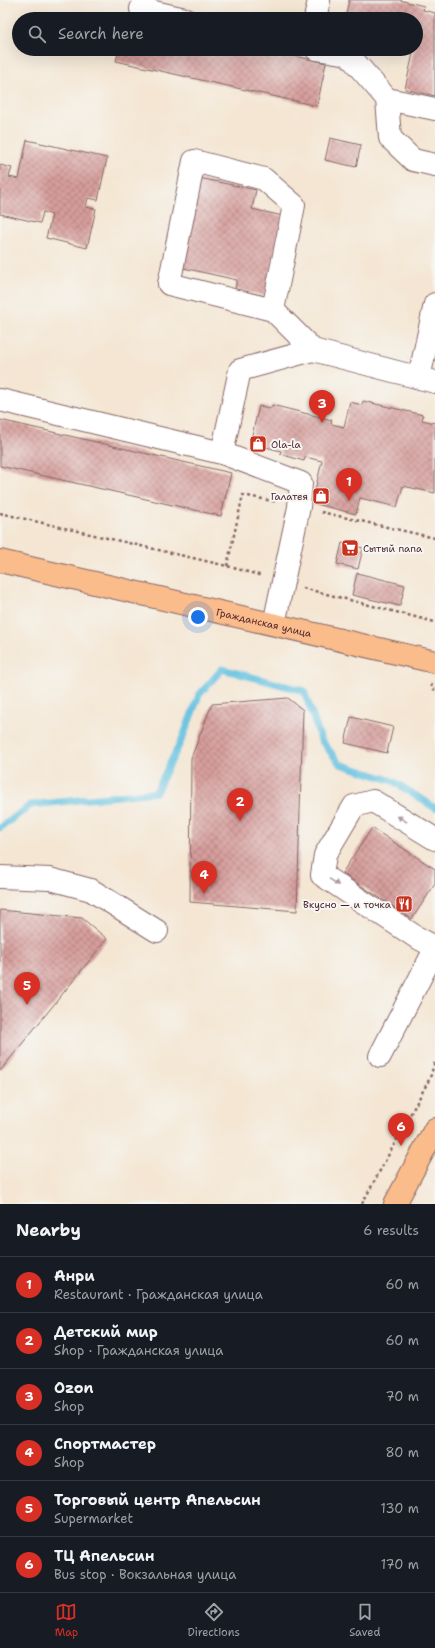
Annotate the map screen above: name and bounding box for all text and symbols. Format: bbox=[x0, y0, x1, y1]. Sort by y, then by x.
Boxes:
search box bbox=[12, 12, 423, 56]
icon: search bbox=[26, 23, 48, 45]
text: Search here bbox=[58, 24, 144, 44]
pin: 3 bbox=[309, 390, 335, 423]
shop icon: Ola-la bbox=[248, 434, 268, 454]
place label: Ola-la bbox=[271, 438, 301, 451]
pin: 1 bbox=[336, 468, 362, 501]
shop icon: Галатея bbox=[311, 486, 331, 506]
place label: Галатея bbox=[271, 490, 308, 503]
supermarket icon: Сытый папа bbox=[340, 538, 360, 558]
place label: Сытый папа bbox=[363, 542, 423, 555]
street label: Гражданская улица bbox=[215, 605, 314, 640]
your location bbox=[188, 607, 208, 627]
pin: 2 bbox=[227, 788, 253, 821]
one-way arrow bbox=[396, 815, 408, 822]
pin: 4 bbox=[191, 861, 217, 894]
one-way arrow bbox=[328, 879, 340, 886]
restaurant icon: Вкусно — и точка bbox=[394, 894, 414, 914]
place label: Вкусно — и точка bbox=[303, 898, 392, 911]
pin: 5 bbox=[14, 972, 40, 1005]
pin: 6 bbox=[388, 1113, 414, 1146]
text: Nearby bbox=[16, 1219, 81, 1241]
text: 6 results bbox=[363, 1222, 419, 1239]
text: Анри bbox=[54, 1266, 95, 1286]
text: 1 bbox=[26, 1276, 32, 1293]
text: 60 m bbox=[386, 1276, 419, 1293]
text: Restaurant · Гражданская улица bbox=[54, 1286, 263, 1303]
text: Детский мир bbox=[54, 1322, 158, 1342]
text: 2 bbox=[24, 1332, 34, 1349]
text: 60 m bbox=[386, 1332, 419, 1349]
text: Shop · Гражданская улица bbox=[54, 1342, 223, 1359]
text: Ozon bbox=[54, 1378, 94, 1398]
text: 3 bbox=[24, 1388, 34, 1405]
text: 70 m bbox=[385, 1388, 419, 1405]
text: Shop bbox=[54, 1398, 84, 1415]
text: Спортмастер bbox=[54, 1434, 156, 1454]
text: 4 bbox=[24, 1444, 34, 1461]
text: 80 m bbox=[385, 1444, 419, 1461]
text: Shop bbox=[54, 1454, 84, 1471]
text: Торговый центр Апельсин bbox=[54, 1490, 261, 1510]
text: 5 bbox=[25, 1500, 33, 1517]
text: 130 m bbox=[381, 1500, 419, 1517]
text: Supermarket bbox=[54, 1510, 133, 1527]
text: ТЦ Апельсин bbox=[54, 1546, 154, 1566]
text: 6 bbox=[24, 1556, 34, 1573]
text: 170 m bbox=[381, 1556, 419, 1573]
text: Bus stop · Вокзальная улица bbox=[54, 1566, 236, 1583]
tab: Map bbox=[55, 1601, 78, 1640]
tab: Directions bbox=[187, 1601, 240, 1640]
tab: Saved bbox=[349, 1601, 380, 1640]

